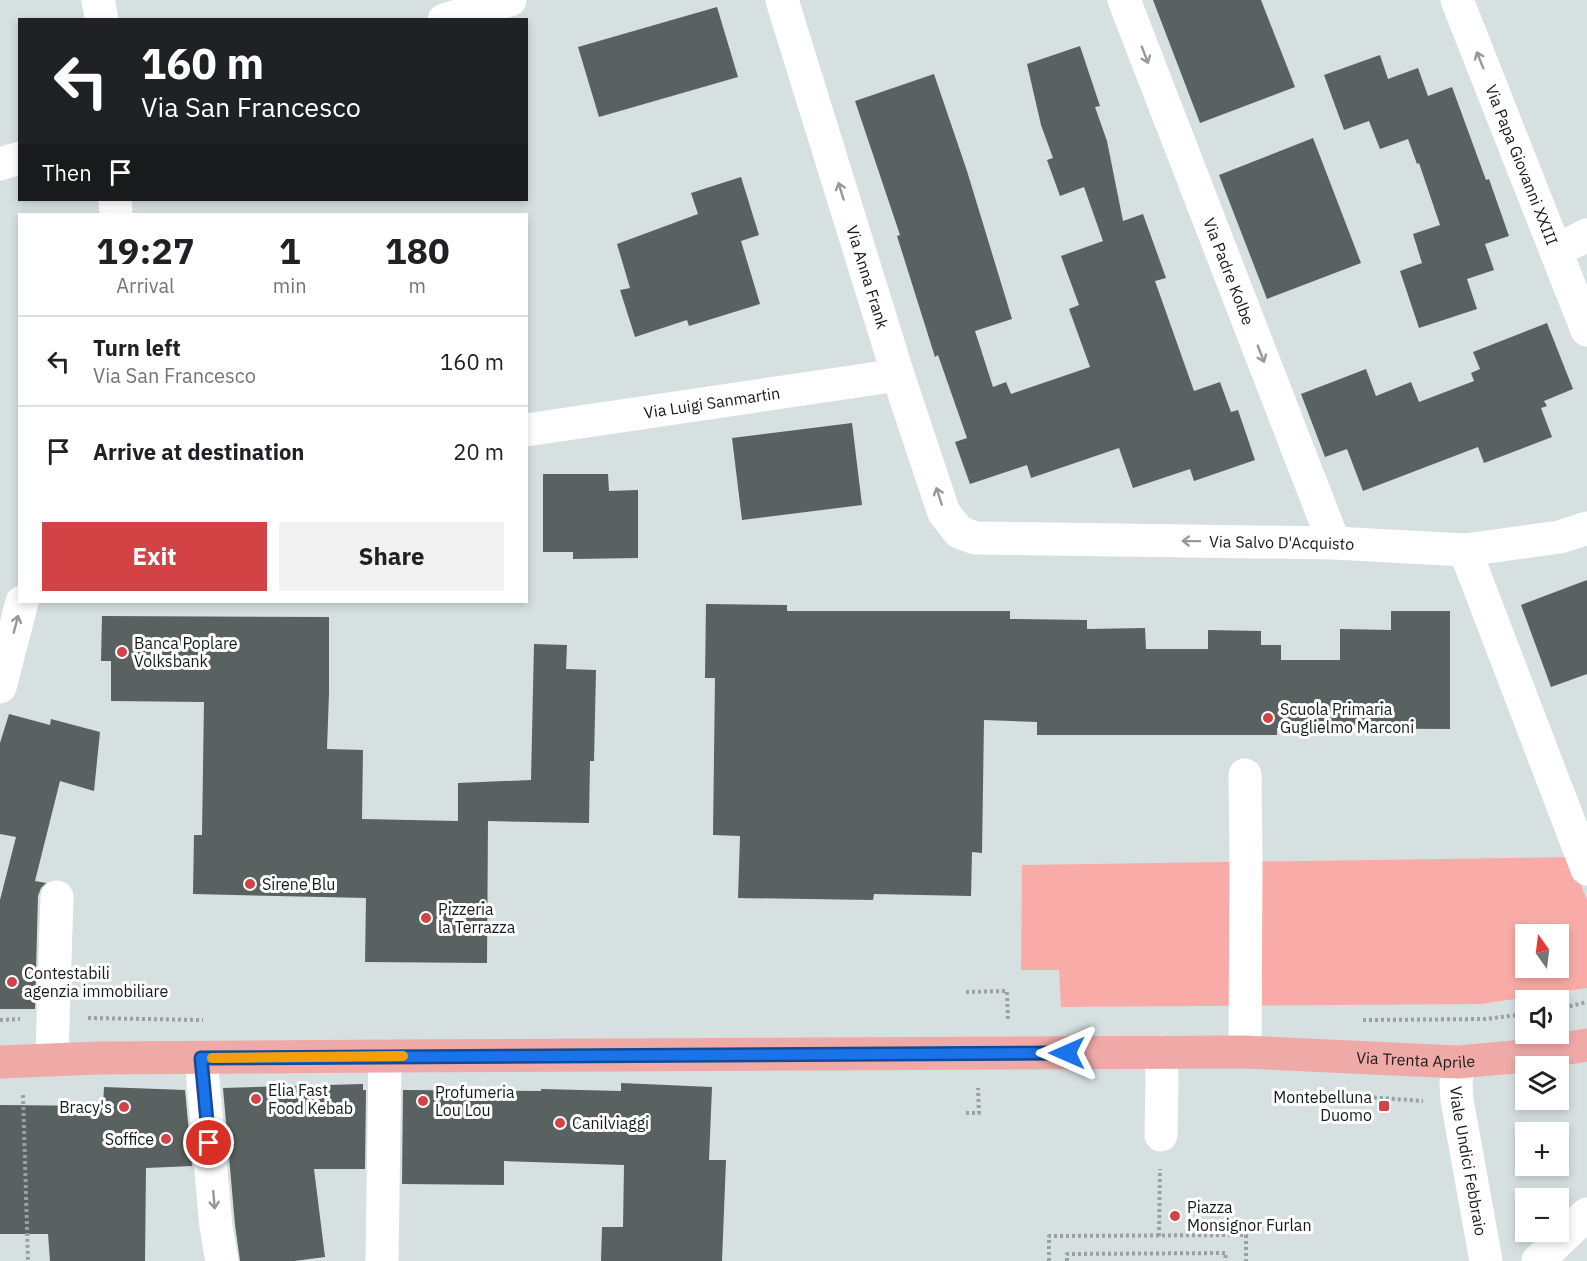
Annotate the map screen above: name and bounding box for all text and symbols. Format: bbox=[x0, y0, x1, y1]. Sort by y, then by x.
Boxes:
text: 160 m bbox=[141, 36, 264, 91]
icon: left bbox=[42, 42, 120, 120]
one-way arrow bbox=[1141, 45, 1152, 63]
one-way arrow bbox=[1474, 52, 1485, 70]
street label: Via Papa Giovanni XXIII bbox=[1481, 82, 1562, 248]
text: Via San Francesco bbox=[141, 89, 361, 124]
icon: arrive bbox=[104, 156, 137, 189]
text: Then bbox=[42, 158, 92, 187]
one-way arrow bbox=[835, 182, 846, 201]
street label: Via Padre Kolbe bbox=[1199, 215, 1259, 328]
street label: Via Anna Frank bbox=[842, 223, 893, 332]
text: 19:27 bbox=[96, 227, 195, 274]
text: 1 bbox=[279, 227, 301, 274]
text: 180 bbox=[385, 227, 450, 274]
text: Arrival bbox=[116, 272, 175, 299]
text: min bbox=[273, 272, 307, 299]
text: m bbox=[409, 272, 426, 299]
text: Turn left bbox=[93, 333, 181, 362]
one-way arrow bbox=[1256, 344, 1267, 363]
icon: left bbox=[42, 345, 75, 378]
text: 160 m bbox=[440, 347, 504, 376]
text: Via San Francesco bbox=[93, 362, 256, 389]
street label: Via Luigi Sanmartin bbox=[643, 383, 781, 422]
icon: arrive bbox=[42, 435, 75, 468]
text: Arrive at destination bbox=[93, 437, 304, 466]
text: 20 m bbox=[453, 437, 504, 466]
one-way arrow bbox=[932, 487, 943, 506]
button: Exit bbox=[42, 522, 267, 591]
button: Share bbox=[279, 522, 504, 591]
street label: Via Salvo D'Acquisto bbox=[1209, 531, 1355, 554]
one-way arrow bbox=[1182, 535, 1202, 547]
one-way arrow bbox=[11, 615, 23, 634]
place label: Banca Poplare Volksbank bbox=[134, 633, 238, 671]
marker: Banca Poplare Volksbank bbox=[115, 645, 129, 659]
place label: Scuola Primaria Guglielmo Marconi bbox=[1280, 699, 1414, 737]
marker: Scuola Primaria Guglielmo Marconi bbox=[1261, 711, 1275, 725]
place label: Sirene Blu bbox=[262, 874, 335, 894]
marker: Sirene Blu bbox=[243, 877, 257, 891]
place label: Pizzeria la Terrazza bbox=[438, 899, 516, 937]
marker: Pizzeria la Terrazza bbox=[419, 911, 433, 925]
north arrow bbox=[1515, 924, 1569, 978]
map controls bbox=[1515, 924, 1569, 1242]
place label: Contestabili agenzia immobiliare bbox=[24, 963, 168, 1001]
marker: Contestabili agenzia immobiliare bbox=[5, 975, 19, 989]
button: sound bbox=[1515, 990, 1569, 1044]
position arrow bbox=[1035, 1021, 1099, 1085]
street label: Via Trenta Aprile bbox=[1356, 1047, 1476, 1072]
button: layers bbox=[1515, 1056, 1569, 1110]
place label: Elia Fast Food Kebab bbox=[268, 1080, 353, 1118]
place label: Profumeria Lou Lou bbox=[435, 1082, 515, 1120]
street label: Viale Undici Febbraio bbox=[1446, 1085, 1491, 1237]
place label: Montebelluna Duomo bbox=[1273, 1087, 1372, 1125]
marker: Elia Fast Food Kebab bbox=[249, 1092, 263, 1106]
marker: Profumeria Lou Lou bbox=[416, 1094, 430, 1108]
place label: Bracy's bbox=[59, 1097, 112, 1117]
marker: Montebelluna Duomo bbox=[1377, 1099, 1391, 1113]
marker: Bracy's bbox=[117, 1100, 131, 1114]
place label: Canilviaggi bbox=[572, 1113, 649, 1133]
marker: Canilviaggi bbox=[553, 1116, 567, 1130]
pin bbox=[183, 1117, 234, 1168]
button: + bbox=[1515, 1122, 1569, 1176]
icon: arrive bbox=[192, 1126, 225, 1159]
place label: Soffice bbox=[105, 1129, 154, 1149]
marker: Soffice bbox=[159, 1132, 173, 1146]
button: − bbox=[1515, 1188, 1569, 1242]
one-way arrow bbox=[209, 1189, 220, 1209]
place label: Piazza Monsignor Furlan bbox=[1187, 1197, 1311, 1235]
marker: Piazza Monsignor Furlan bbox=[1168, 1209, 1182, 1223]

